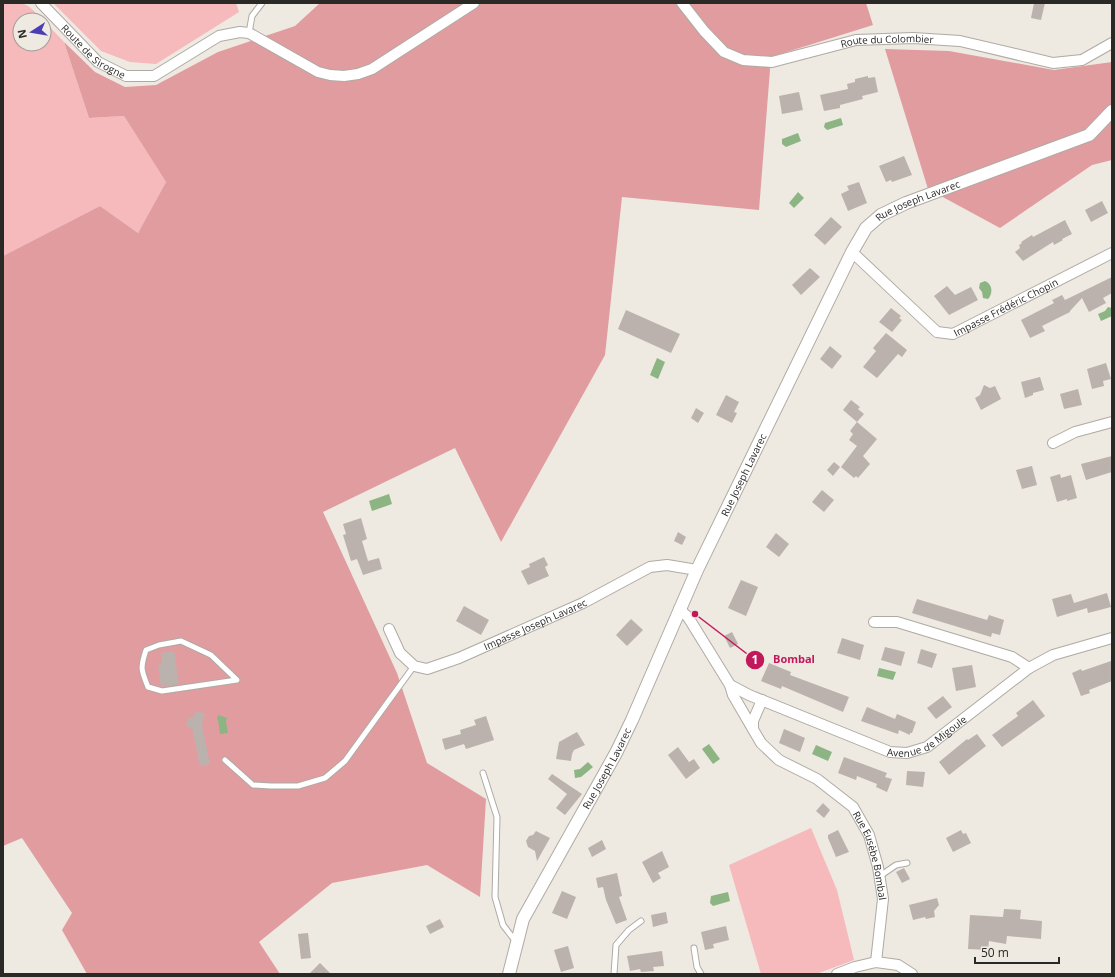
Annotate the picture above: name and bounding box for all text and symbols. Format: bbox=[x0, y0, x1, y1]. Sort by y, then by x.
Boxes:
north arrow bbox=[12, 12, 52, 52]
street label: Route de Sirogne bbox=[58, 21, 128, 82]
text: N bbox=[13, 28, 30, 40]
street label: Route du Colombier bbox=[839, 31, 934, 51]
street label: Rue Joseph Lavarec bbox=[872, 177, 962, 224]
street label: Impasse Frédéric Chopin bbox=[951, 275, 1060, 340]
street label: Rue Joseph Lavarec bbox=[717, 431, 770, 519]
street label: Impasse Joseph Lavarec bbox=[481, 595, 589, 653]
callout: Bombal bbox=[745, 648, 823, 671]
text: 1 bbox=[752, 651, 758, 668]
text: Bombal bbox=[773, 651, 815, 666]
street label: Avenue de Migoule bbox=[886, 712, 970, 760]
street label: Rue Joseph Lavarec bbox=[579, 725, 634, 812]
street label: Rue Eusèbe Bombal bbox=[850, 808, 890, 901]
scale bar bbox=[975, 939, 1059, 965]
text: 50 m bbox=[981, 944, 1009, 961]

